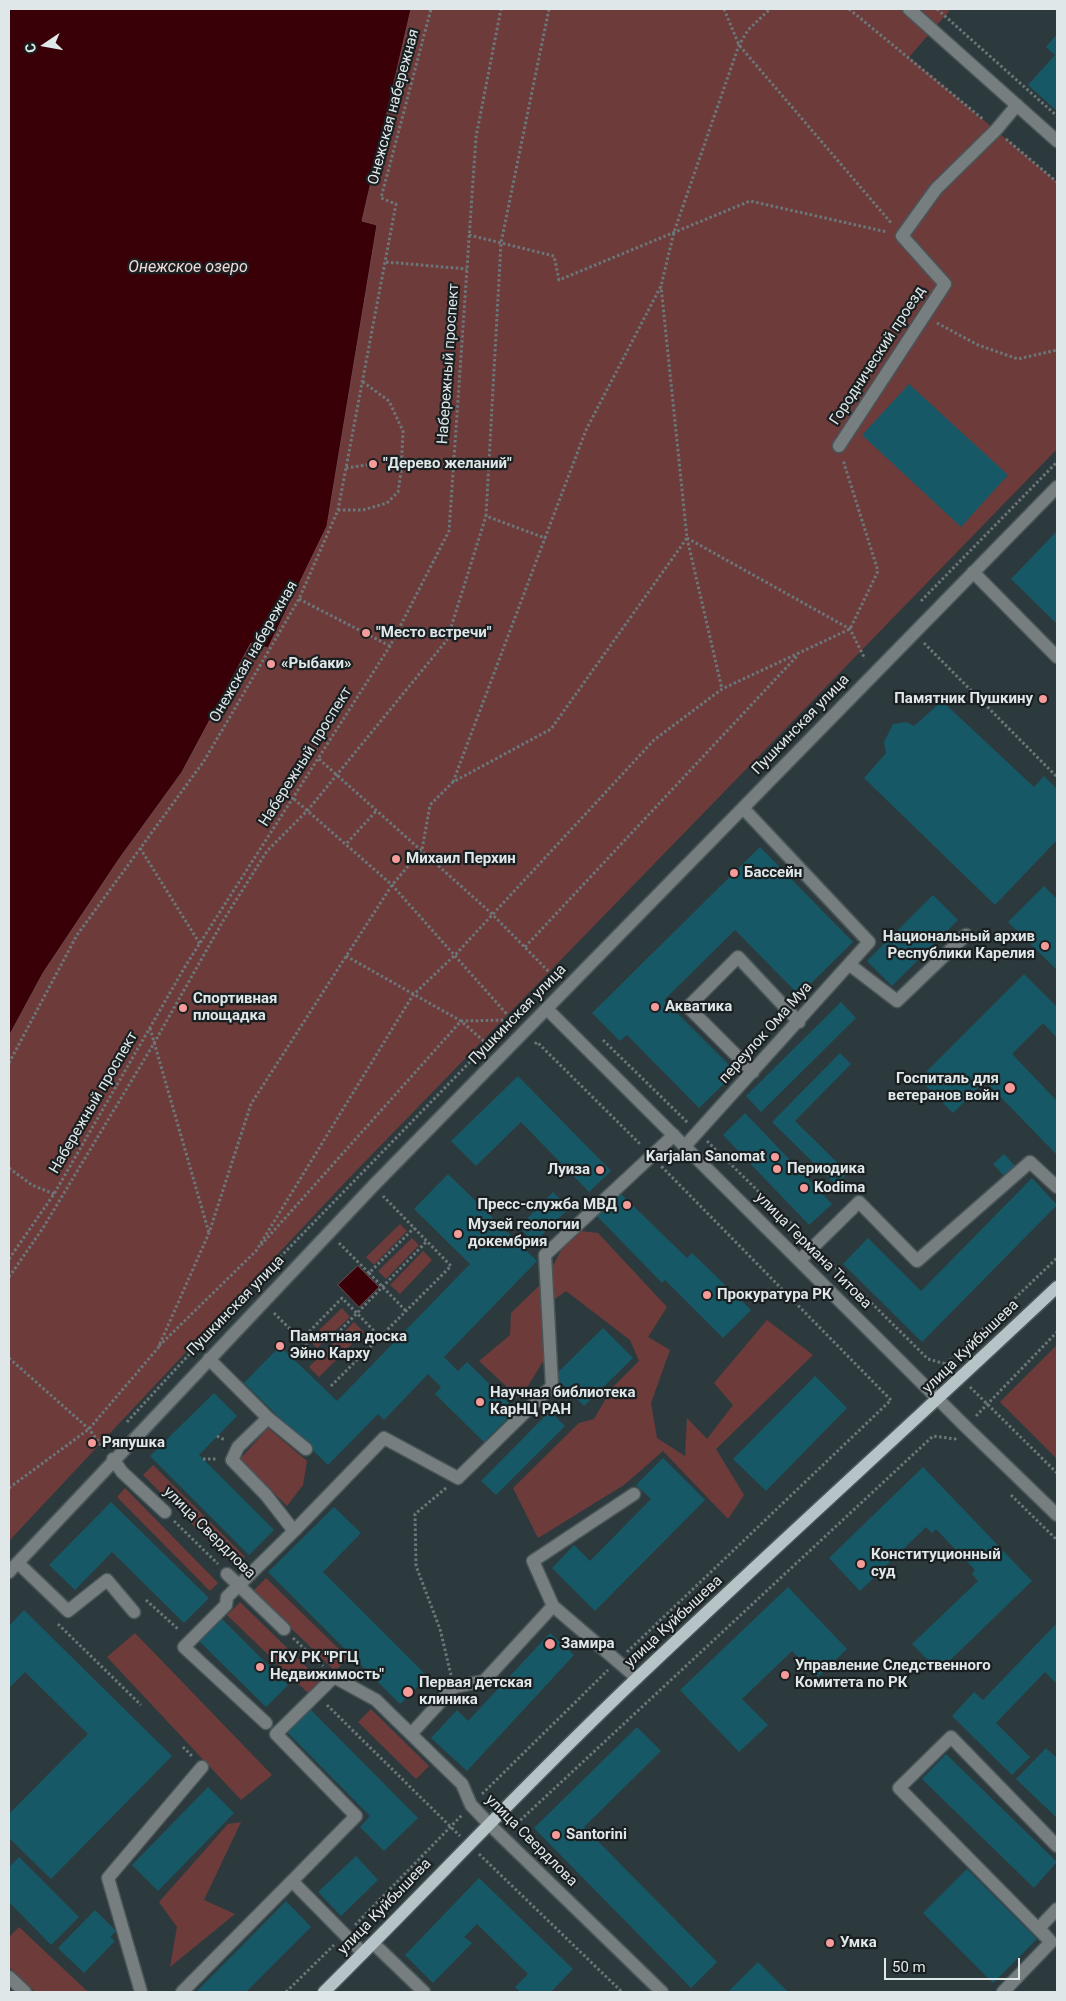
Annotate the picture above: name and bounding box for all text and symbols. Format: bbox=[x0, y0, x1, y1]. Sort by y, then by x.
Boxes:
north arrow bbox=[20, 20, 70, 70]
street label: Онежская набережная bbox=[365, 27, 423, 187]
text: С bbox=[22, 42, 39, 54]
water label: Онежское озеро bbox=[128, 258, 248, 278]
street label: Набережный проспект bbox=[434, 283, 464, 445]
street label: Городнический проезд bbox=[826, 283, 930, 429]
place label: "Дерево желаний" bbox=[383, 455, 512, 473]
marker: "Дерево желаний" bbox=[367, 458, 379, 470]
street label: Онежская набережная bbox=[206, 578, 302, 726]
place label: "Место встречи" bbox=[376, 624, 491, 642]
marker: "Место встречи" bbox=[360, 627, 372, 639]
place label: «Рыбаки» bbox=[281, 655, 352, 673]
marker: «Рыбаки» bbox=[265, 658, 277, 670]
street label: Пушкинская улица bbox=[748, 671, 854, 779]
street label: Набережный проспект bbox=[256, 684, 356, 830]
place label: Памятник Пушкину bbox=[894, 690, 1033, 708]
marker: Памятник Пушкину bbox=[1037, 693, 1049, 705]
place label: Михаил Перхин bbox=[406, 850, 516, 868]
marker: Михаил Перхин bbox=[390, 853, 402, 865]
place label: Бассейн bbox=[744, 864, 802, 882]
marker: Бассейн bbox=[728, 867, 740, 879]
place label: Национальный архив Республики Карелия bbox=[883, 928, 1035, 963]
marker: Национальный архив Республики Карелия bbox=[1039, 940, 1051, 952]
street label: Пушкинская улица bbox=[465, 961, 571, 1069]
street label: переулок Ома Муа bbox=[716, 979, 816, 1087]
place label: Спортивная площадка bbox=[193, 990, 277, 1025]
place label: Акватика bbox=[665, 998, 732, 1016]
marker: Акватика bbox=[649, 1001, 661, 1013]
marker: Спортивная площадка bbox=[177, 1002, 189, 1014]
street label: Набережный проспект bbox=[46, 1029, 142, 1177]
place label: Госпиталь для ветеранов войн bbox=[888, 1070, 999, 1105]
marker: Госпиталь для ветеранов войн bbox=[1003, 1081, 1017, 1095]
place label: Karjalan Sanomat bbox=[646, 1148, 765, 1166]
marker: Karjalan Sanomat bbox=[769, 1151, 781, 1163]
place label: Периодика bbox=[787, 1160, 865, 1178]
place label: Луиза bbox=[548, 1161, 590, 1179]
marker: Периодика bbox=[771, 1163, 783, 1175]
marker: Луиза bbox=[594, 1164, 606, 1176]
place label: Kodima bbox=[814, 1179, 865, 1197]
marker: Kodima bbox=[798, 1182, 810, 1194]
street label: улица Германа Титова bbox=[751, 1189, 875, 1313]
place label: Пресс-служба МВД bbox=[477, 1196, 617, 1214]
marker: Пресс-служба МВД bbox=[621, 1199, 633, 1211]
place label: Музей геологии докембрия bbox=[468, 1216, 580, 1251]
marker: Музей геологии докембрия bbox=[452, 1228, 464, 1240]
street label: Пушкинская улица bbox=[183, 1252, 289, 1360]
place label: Прокуратура РК bbox=[717, 1286, 832, 1304]
marker: Прокуратура РК bbox=[701, 1289, 713, 1301]
street label: улица Куйбышева bbox=[919, 1296, 1023, 1398]
place label: Памятная доска Эйно Карху bbox=[290, 1328, 407, 1363]
marker: Памятная доска Эйно Карху bbox=[274, 1340, 286, 1352]
place label: Научная библиотека КарНЦ РАН bbox=[490, 1384, 635, 1419]
marker: Научная библиотека КарНЦ РАН bbox=[474, 1396, 486, 1408]
place label: Ряпушка bbox=[102, 1434, 165, 1452]
marker: Ряпушка bbox=[86, 1437, 98, 1449]
street label: улица Свердлова bbox=[159, 1483, 259, 1583]
place label: Конституционный суд bbox=[871, 1546, 1001, 1581]
marker: Конституционный суд bbox=[855, 1558, 867, 1570]
street label: улица Куйбышева bbox=[622, 1572, 726, 1672]
place label: Замира bbox=[561, 1635, 615, 1653]
marker: Замира bbox=[543, 1637, 557, 1651]
place label: ГКУ РК "РГЦ Недвижимость" bbox=[270, 1649, 384, 1684]
place label: Управление Следственного Комитета по РК bbox=[795, 1657, 991, 1692]
marker: ГКУ РК "РГЦ Недвижимость" bbox=[254, 1661, 266, 1673]
marker: Управление Следственного Комитета по РК bbox=[779, 1669, 791, 1681]
place label: Первая детская клиника bbox=[419, 1674, 532, 1709]
marker: Первая детская клиника bbox=[401, 1685, 415, 1699]
street label: улица Свердлова bbox=[481, 1791, 581, 1891]
place label: Santorini bbox=[566, 1826, 627, 1844]
marker: Santorini bbox=[550, 1829, 562, 1841]
street label: улица Куйбышева bbox=[334, 1855, 436, 1959]
place label: Умка bbox=[840, 1934, 877, 1952]
marker: Умка bbox=[824, 1937, 836, 1949]
scale bar bbox=[886, 1948, 1022, 1980]
text: 50 m bbox=[892, 1958, 926, 1976]

